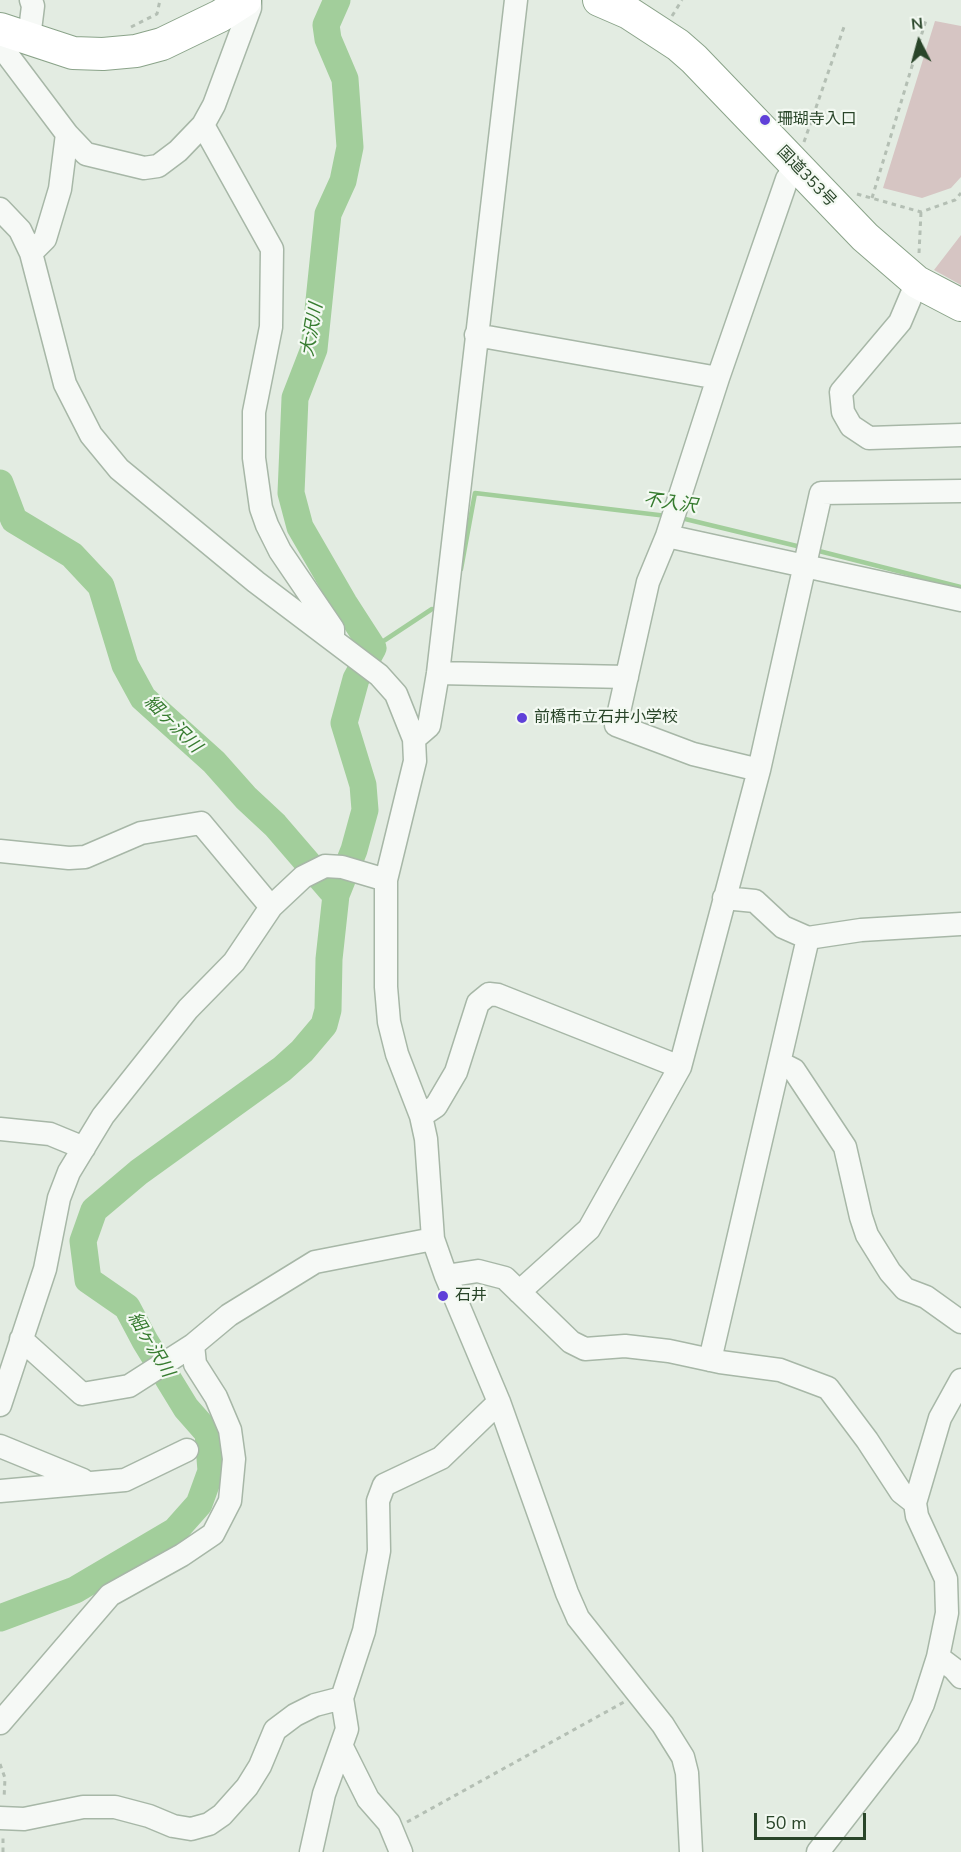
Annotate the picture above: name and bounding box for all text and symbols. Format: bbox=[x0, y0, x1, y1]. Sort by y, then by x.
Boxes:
north arrow bbox=[889, 12, 949, 72]
text: N bbox=[910, 13, 924, 36]
place label: 珊瑚寺入口 bbox=[777, 110, 857, 130]
marker: 珊瑚寺入口 bbox=[758, 113, 772, 127]
street label: 国道353号 bbox=[772, 143, 840, 211]
water label: 大沢川 bbox=[298, 302, 328, 358]
water label: 不入沢 bbox=[642, 490, 698, 518]
water label: 細ヶ沢川 bbox=[139, 692, 205, 758]
place label: 前橋市立石井小学校 bbox=[534, 708, 678, 728]
marker: 前橋市立石井小学校 bbox=[515, 711, 529, 725]
place label: 石井 bbox=[455, 1286, 487, 1306]
marker: 石井 bbox=[436, 1289, 450, 1303]
water label: 細ヶ沢川 bbox=[122, 1309, 178, 1381]
scale bar bbox=[757, 1801, 870, 1839]
text: 50 m bbox=[765, 1811, 807, 1835]

